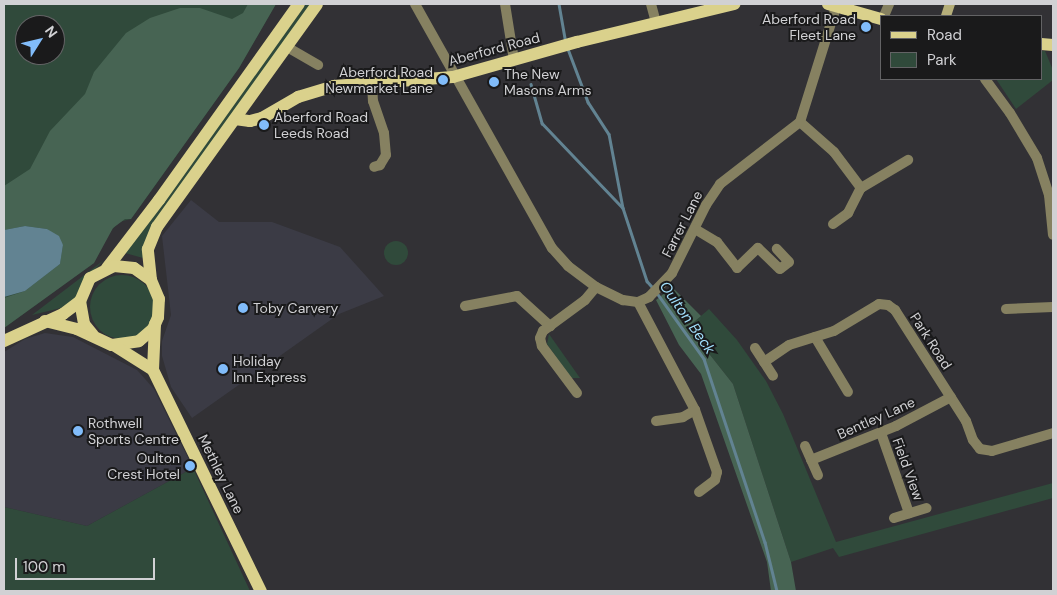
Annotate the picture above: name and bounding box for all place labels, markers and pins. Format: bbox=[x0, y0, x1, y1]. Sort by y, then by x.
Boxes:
place label: Aberford Road Fleet Lane bbox=[762, 11, 856, 44]
marker: Aberford Road Fleet Lane bbox=[860, 21, 872, 33]
place label: Aberford Road Newmarket Lane bbox=[325, 64, 433, 96]
place label: The New Masons Arms bbox=[504, 66, 591, 98]
marker: Aberford Road Newmarket Lane bbox=[437, 74, 449, 86]
marker: The New Masons Arms bbox=[488, 76, 500, 88]
place label: Aberford Road Leeds Road bbox=[274, 109, 368, 142]
marker: Aberford Road Leeds Road bbox=[258, 119, 270, 131]
place label: Toby Carvery bbox=[253, 300, 338, 316]
marker: Toby Carvery bbox=[237, 302, 249, 314]
place label: Holiday Inn Express bbox=[233, 353, 307, 386]
marker: Holiday Inn Express bbox=[217, 363, 229, 375]
place label: Rothwell Sports Centre bbox=[88, 415, 179, 448]
marker: Rothwell Sports Centre bbox=[72, 425, 84, 437]
place label: Oulton Crest Hotel bbox=[107, 450, 180, 482]
marker: Oulton Crest Hotel bbox=[184, 460, 196, 472]

